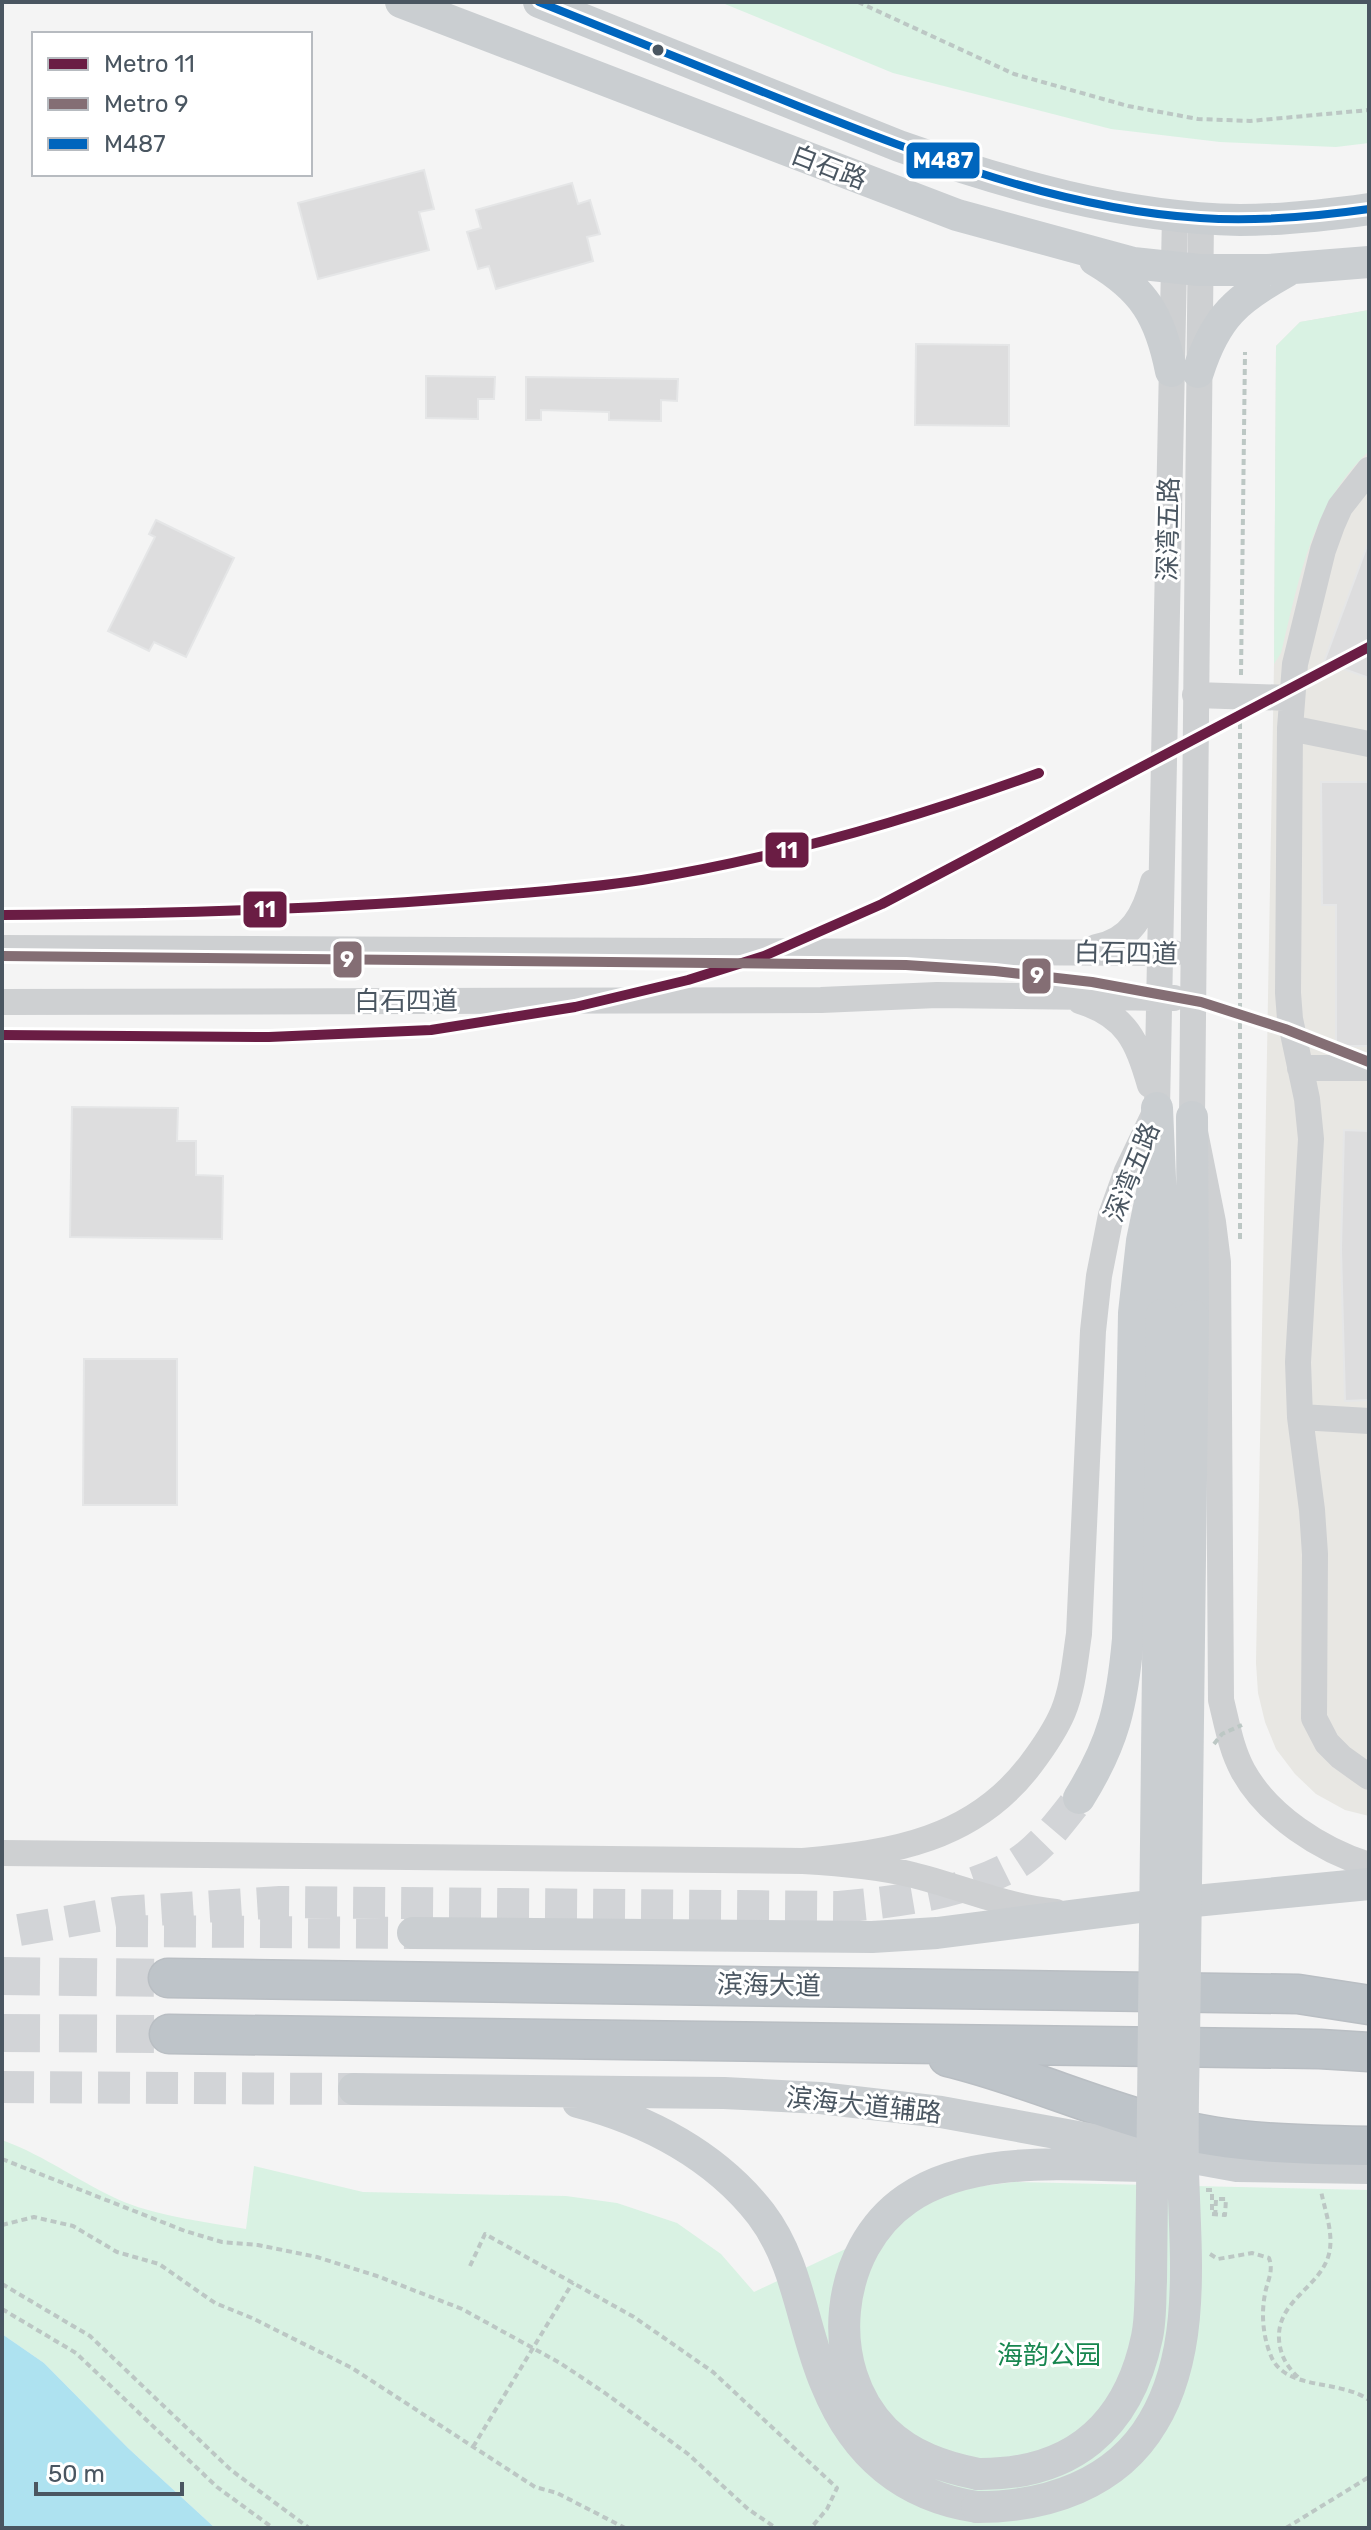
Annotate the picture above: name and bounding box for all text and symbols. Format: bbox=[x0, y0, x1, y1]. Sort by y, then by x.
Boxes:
legend bbox=[32, 32, 312, 176]
unlabelled marker bbox=[650, 42, 666, 58]
text: Metro 11 bbox=[104, 50, 195, 78]
text: Metro 9 bbox=[104, 90, 189, 118]
text: M487 bbox=[104, 130, 166, 158]
street label: 白石路 bbox=[787, 139, 871, 196]
line badge: M487 bbox=[905, 141, 981, 180]
text: M487 bbox=[913, 147, 974, 174]
street label: 深湾五路 bbox=[1152, 477, 1185, 581]
line badge: 11 bbox=[764, 831, 810, 869]
text: 11 bbox=[776, 837, 798, 864]
line badge: 11 bbox=[242, 890, 288, 929]
text: 11 bbox=[254, 896, 276, 923]
street label: 白石四道 bbox=[1074, 937, 1178, 970]
line badge: 9 bbox=[332, 940, 363, 979]
text: 9 bbox=[340, 946, 354, 973]
line badge: 9 bbox=[1021, 957, 1052, 995]
text: 9 bbox=[1030, 962, 1044, 989]
street label: 白石四道 bbox=[354, 986, 458, 1017]
street label: 深湾五路 bbox=[1099, 1118, 1166, 1226]
street label: 滨海大道 bbox=[717, 1969, 821, 2002]
street label: 滨海大道辅路 bbox=[785, 2082, 943, 2129]
park label: 海韵公园 bbox=[997, 2340, 1101, 2371]
scale bar bbox=[36, 2446, 182, 2496]
text: 50 m bbox=[48, 2460, 105, 2488]

